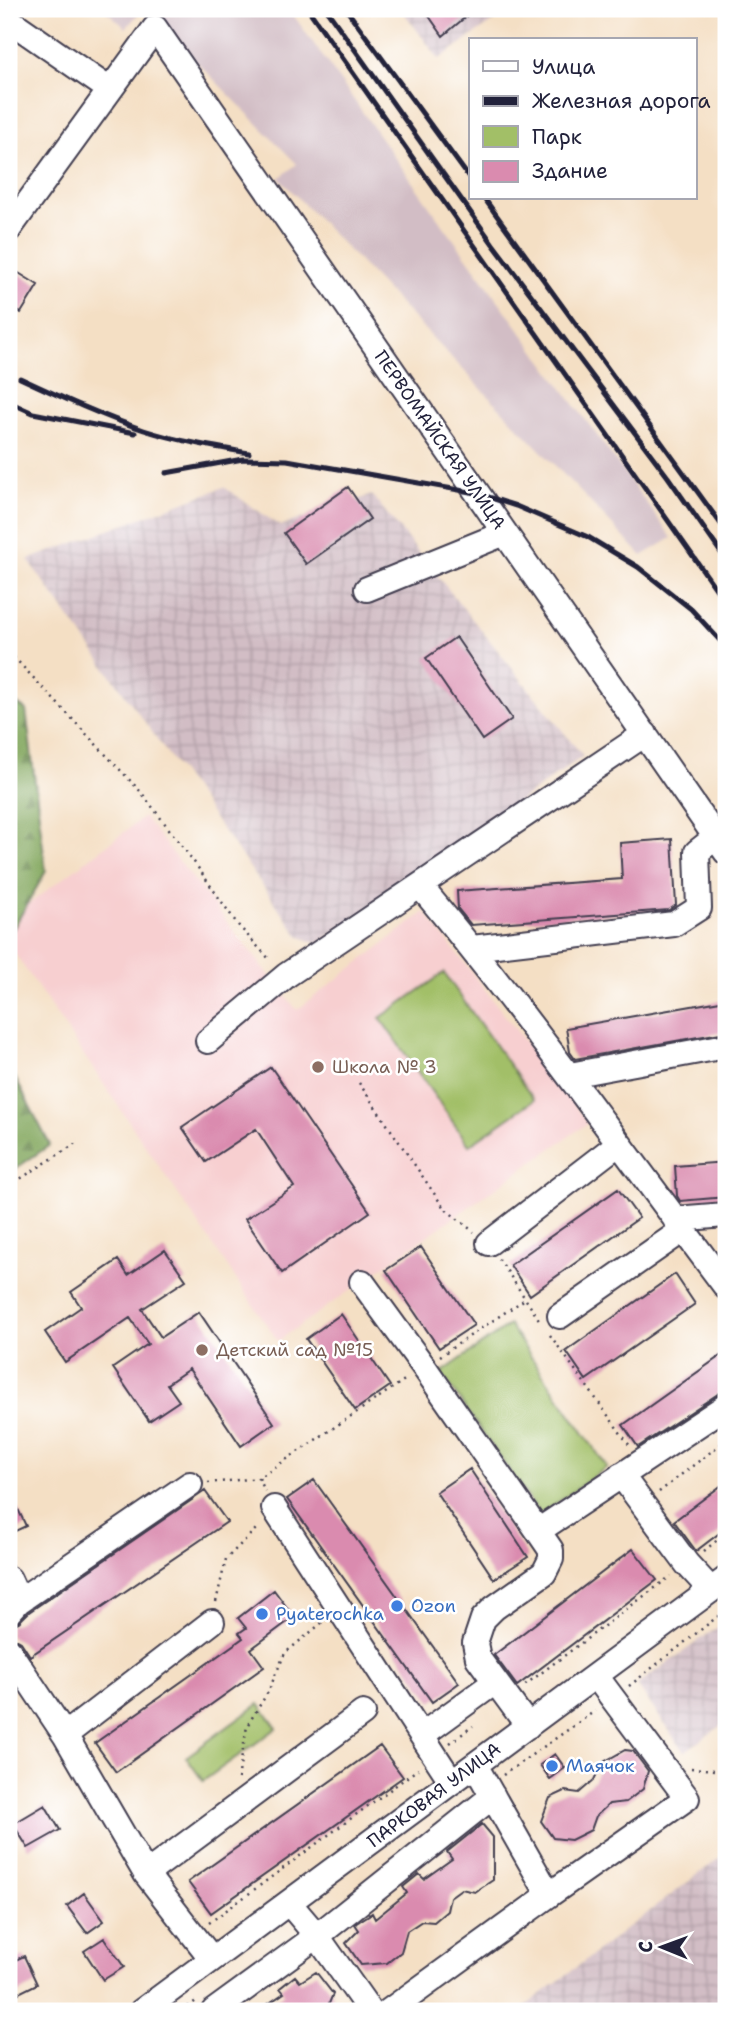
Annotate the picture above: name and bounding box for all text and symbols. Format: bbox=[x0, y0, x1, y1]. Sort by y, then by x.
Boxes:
legend bbox=[469, 38, 696, 200]
text: Улица bbox=[532, 53, 595, 81]
text: Железная дорога bbox=[532, 87, 711, 115]
text: Парк bbox=[532, 123, 582, 151]
text: Здание bbox=[532, 157, 608, 185]
street label: ПЕРВОМАЙСКАЯ УЛИЦА bbox=[369, 346, 511, 534]
place label: Школа № 3 bbox=[332, 1055, 437, 1079]
marker: Школа № 3 bbox=[310, 1059, 326, 1075]
place label: Детский сад №15 bbox=[216, 1338, 373, 1362]
marker: Детский сад №15 bbox=[194, 1342, 210, 1358]
place label: Ozon bbox=[411, 1594, 456, 1618]
marker: Ozon bbox=[389, 1598, 405, 1614]
place label: Pyaterochka bbox=[276, 1602, 384, 1626]
marker: Pyaterochka bbox=[254, 1606, 270, 1622]
street label: ПАРКОВАЯ УЛИЦА bbox=[363, 1737, 505, 1853]
place label: Маячок bbox=[566, 1754, 635, 1778]
marker: Маячок bbox=[544, 1758, 560, 1774]
north arrow bbox=[626, 1912, 696, 1982]
text: С bbox=[633, 1941, 658, 1953]

